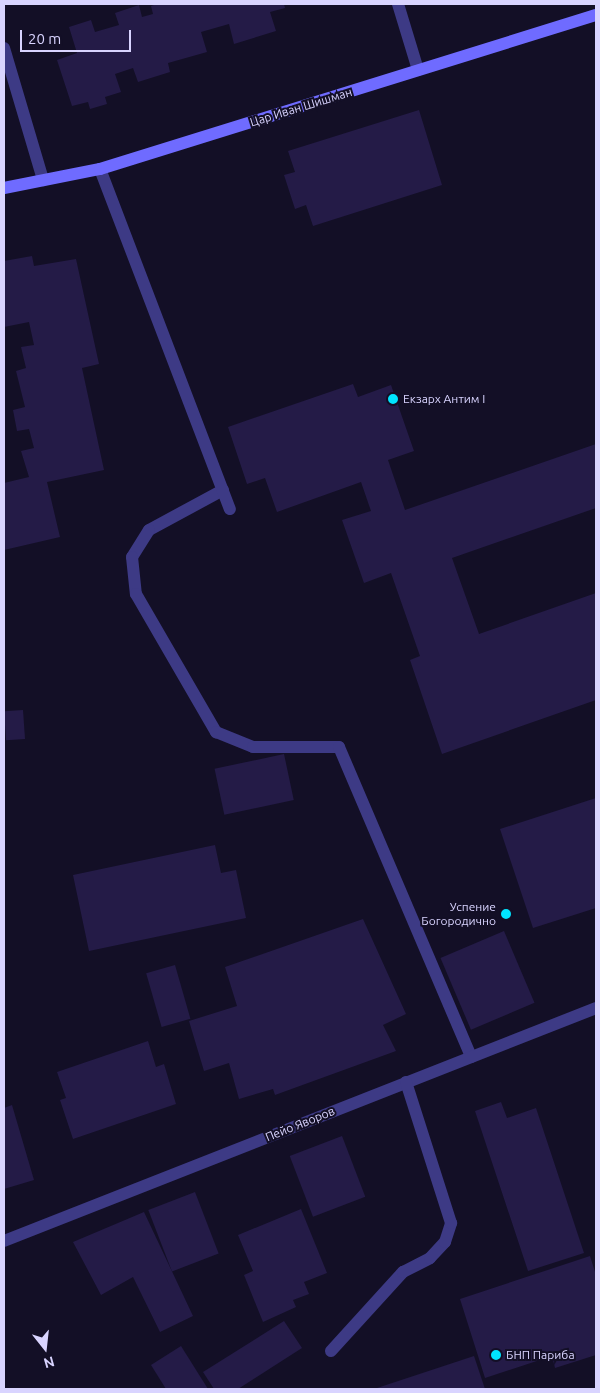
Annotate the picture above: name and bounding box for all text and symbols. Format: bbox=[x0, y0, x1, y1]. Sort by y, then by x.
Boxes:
scale bar bbox=[22, 20, 134, 52]
text: 20 m bbox=[28, 30, 61, 47]
street label: Цар Иван Шишман bbox=[248, 85, 354, 129]
place label: Екзарх Антим I bbox=[403, 392, 485, 406]
marker: Екзарх Антим I bbox=[387, 393, 399, 405]
place label: Успение Богородично bbox=[421, 900, 496, 928]
marker: Успение Богородично bbox=[500, 908, 512, 920]
street label: Пейо Яворов bbox=[263, 1104, 337, 1144]
north arrow bbox=[20, 1323, 70, 1373]
place label: БНП Париба bbox=[506, 1348, 575, 1362]
marker: БНП Париба bbox=[490, 1349, 502, 1361]
text: N bbox=[42, 1353, 56, 1372]

